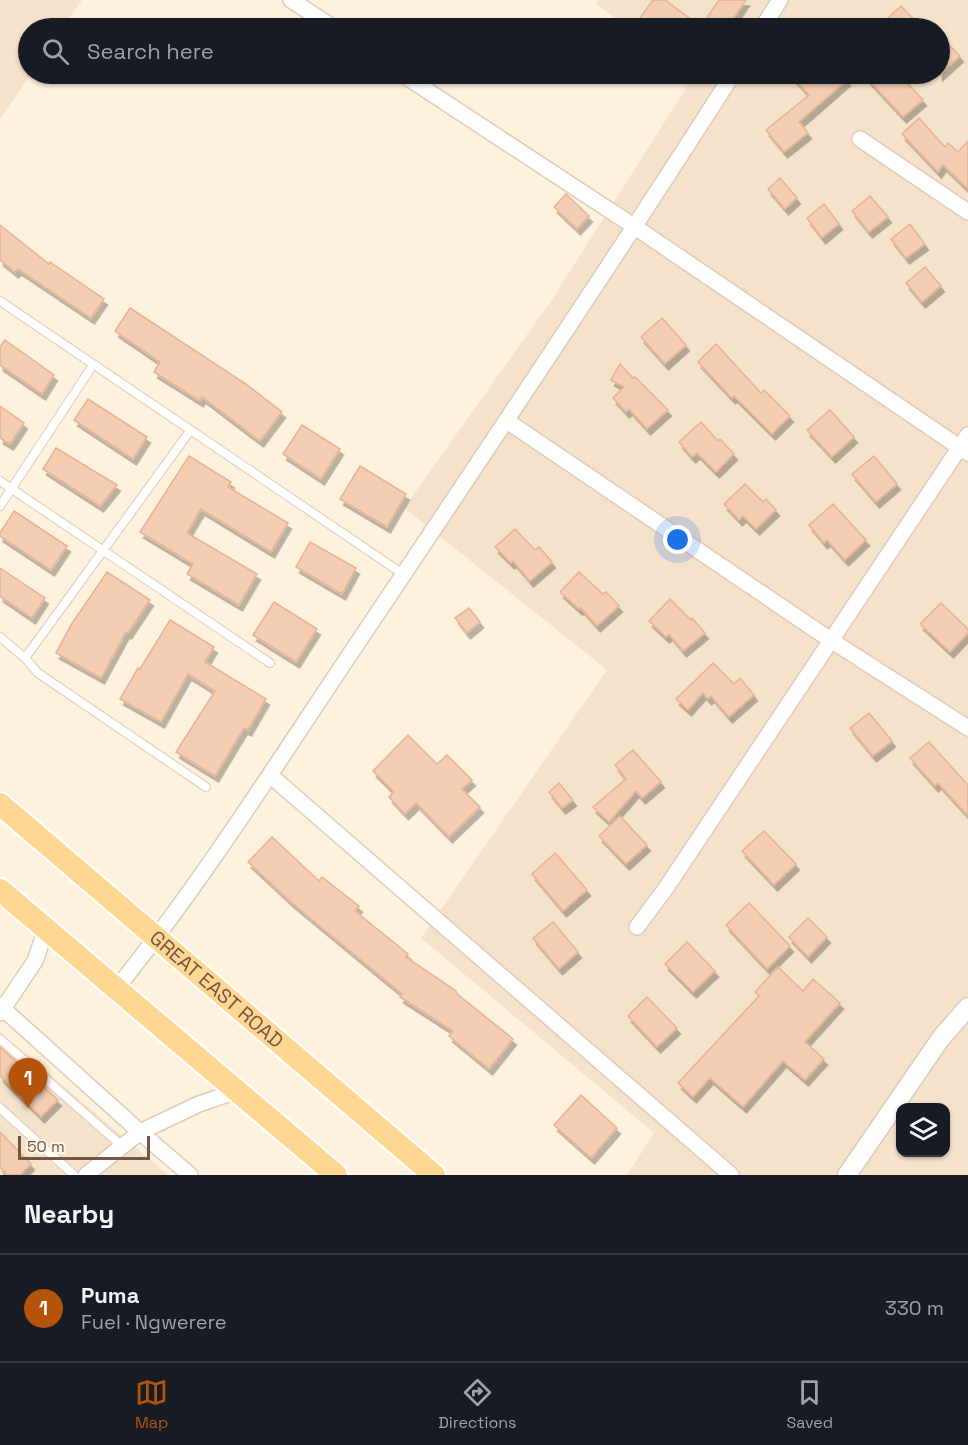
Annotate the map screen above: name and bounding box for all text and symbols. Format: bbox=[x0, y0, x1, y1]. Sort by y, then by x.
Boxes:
search box bbox=[18, 18, 950, 84]
icon: search bbox=[39, 35, 72, 68]
text: Search here bbox=[87, 37, 214, 65]
your location bbox=[663, 525, 692, 554]
street label: GREAT EAST ROAD bbox=[144, 925, 289, 1054]
pin: 1 bbox=[9, 1058, 48, 1108]
map controls bbox=[896, 1103, 950, 1157]
button: layers bbox=[896, 1103, 950, 1157]
scale bar bbox=[18, 1133, 150, 1160]
text: 50 m bbox=[27, 1136, 65, 1157]
text: Nearby bbox=[24, 1197, 114, 1231]
text: Puma bbox=[81, 1281, 139, 1309]
text: 1 bbox=[39, 1295, 48, 1321]
text: 330 m bbox=[885, 1295, 944, 1321]
text: Fuel · Ngwerere bbox=[81, 1309, 227, 1335]
tab: Map bbox=[135, 1376, 168, 1433]
tab: Directions bbox=[438, 1376, 517, 1433]
tab: Saved bbox=[786, 1376, 833, 1433]

